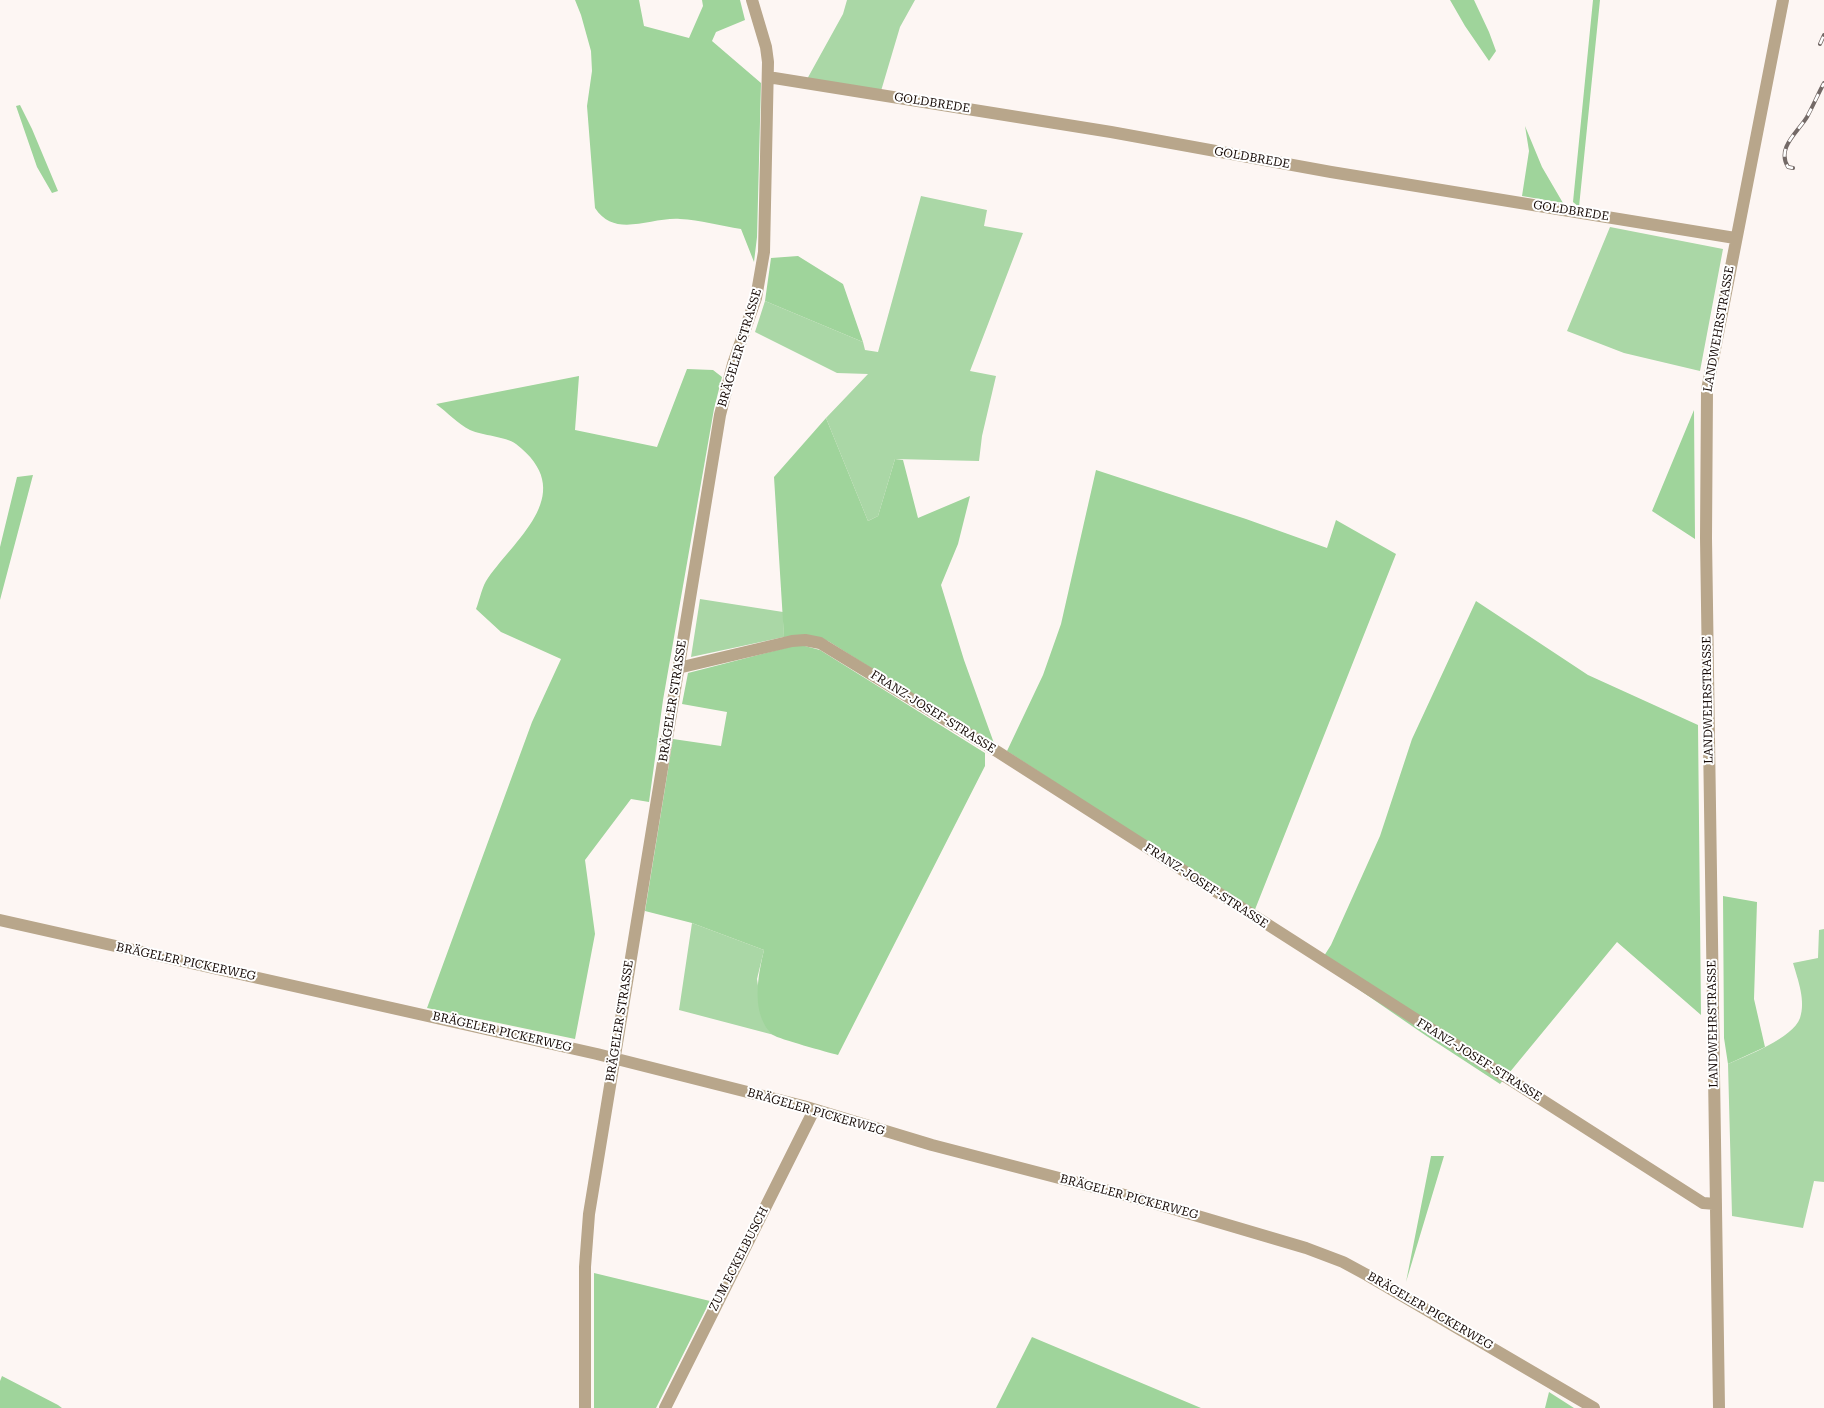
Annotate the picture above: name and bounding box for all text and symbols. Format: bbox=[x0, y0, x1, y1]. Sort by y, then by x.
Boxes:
street label: GOLDBREDE bbox=[893, 90, 971, 116]
street label: GOLDBREDE bbox=[1213, 144, 1291, 172]
street label: GOLDBREDE bbox=[1532, 198, 1610, 224]
street label: LANDWEHRSTRASSE bbox=[1701, 265, 1737, 393]
street label: BRÄGELER STRASSE bbox=[715, 287, 765, 409]
street label: LANDWEHRSTRASSE bbox=[1700, 636, 1716, 764]
street label: BRÄGELER STRASSE bbox=[656, 639, 690, 763]
street label: FRANZ-JOSEF-STRASSE bbox=[868, 668, 998, 756]
street label: FRANZ-JOSEF-STRASSE bbox=[1141, 841, 1271, 931]
street label: BRÄGELER PICKERWEG bbox=[115, 940, 257, 984]
street label: BRÄGELER STRASSE bbox=[603, 959, 637, 1083]
street label: LANDWEHRSTRASSE bbox=[1705, 960, 1721, 1088]
street label: BRÄGELER PICKERWEG bbox=[431, 1009, 573, 1055]
street label: FRANZ-JOSEF-STRASSE bbox=[1414, 1016, 1544, 1104]
street label: BRÄGELER PICKERWEG bbox=[746, 1085, 886, 1139]
street label: BRÄGELER PICKERWEG bbox=[1058, 1172, 1200, 1222]
street label: ZUM ECKELBUSCH bbox=[706, 1204, 772, 1314]
street label: BRÄGELER PICKERWEG bbox=[1365, 1269, 1495, 1353]

